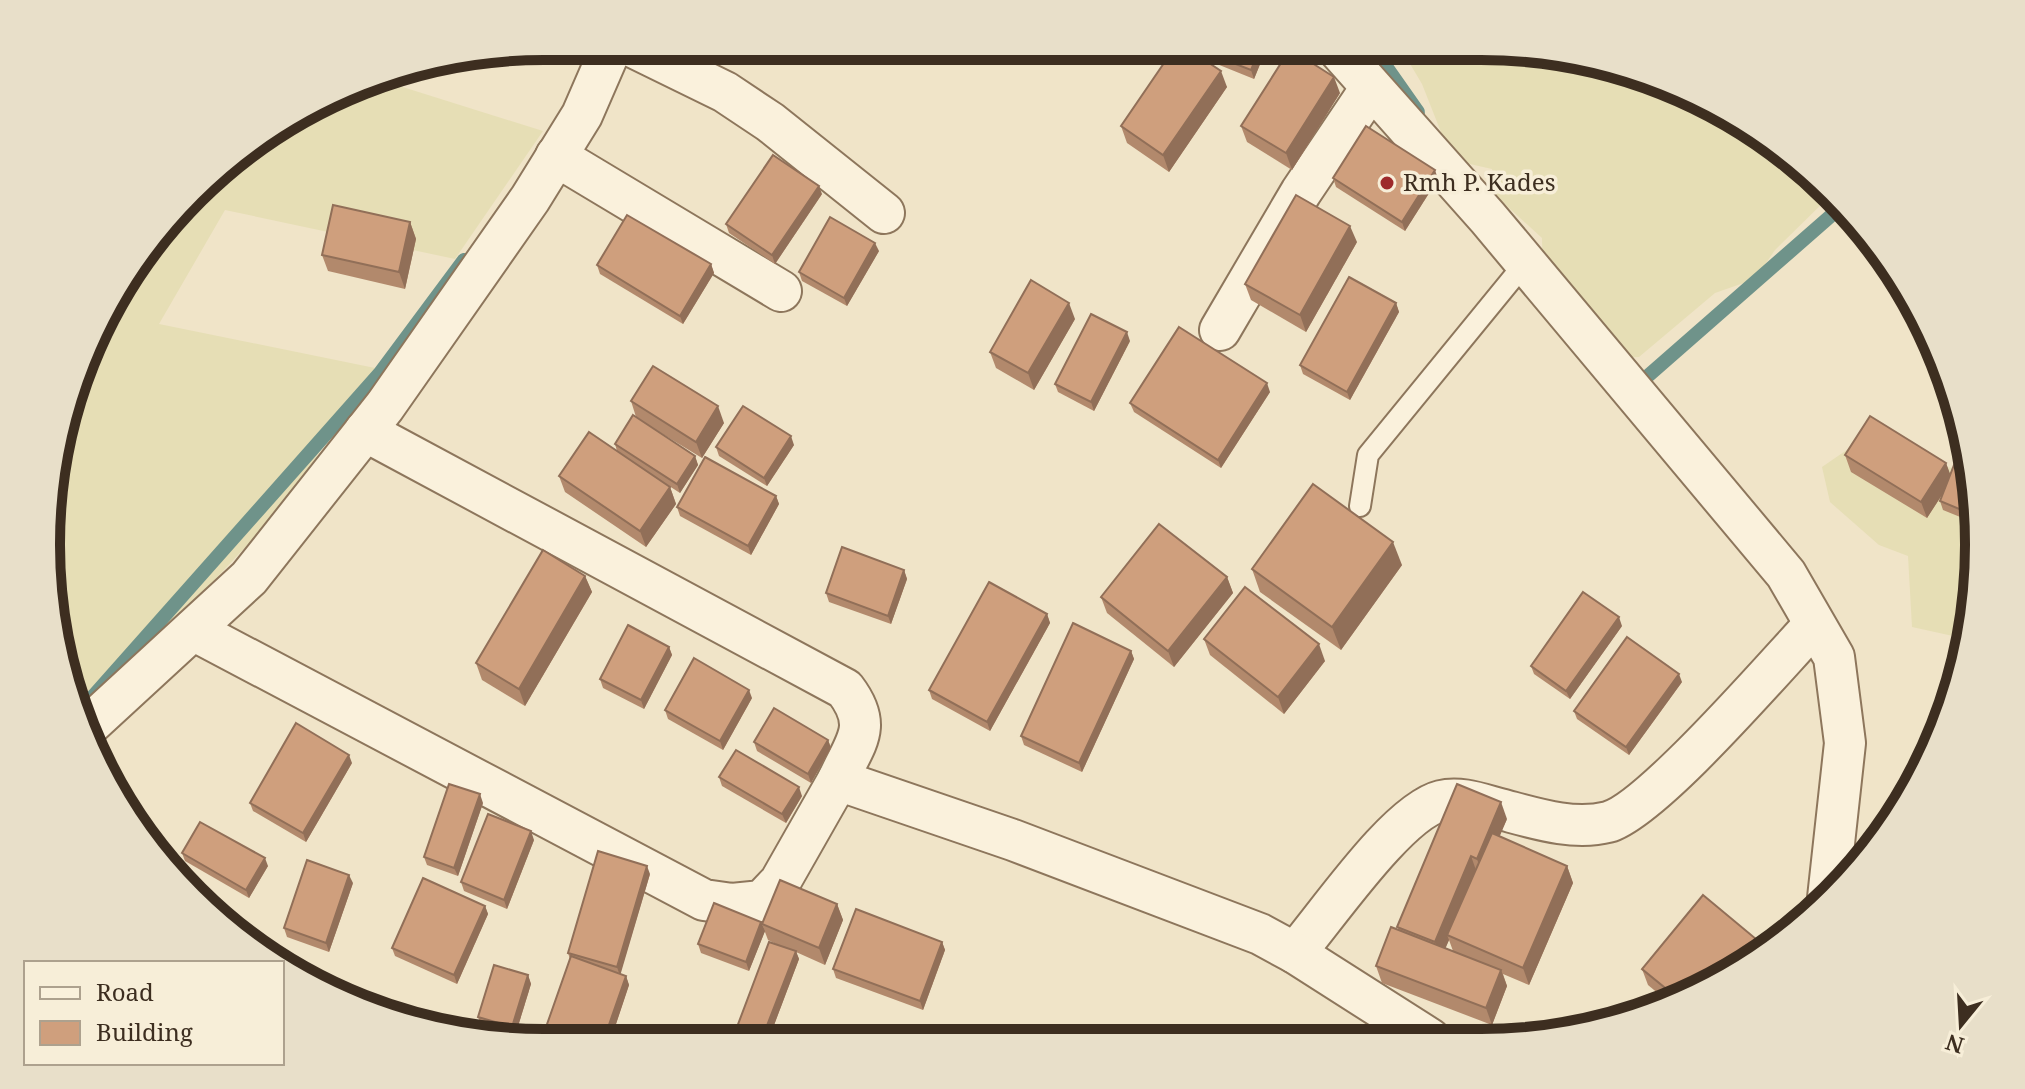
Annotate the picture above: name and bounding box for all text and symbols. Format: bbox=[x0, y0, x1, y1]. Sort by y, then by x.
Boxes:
place label: Rmh P. Kades bbox=[1403, 165, 1555, 198]
marker: Rmh P. Kades bbox=[1378, 174, 1396, 192]
legend bbox=[24, 961, 284, 1065]
text: Road bbox=[96, 975, 154, 1008]
north arrow bbox=[1921, 985, 2001, 1065]
text: Building bbox=[96, 1015, 193, 1048]
text: N bbox=[1942, 1028, 1967, 1062]

